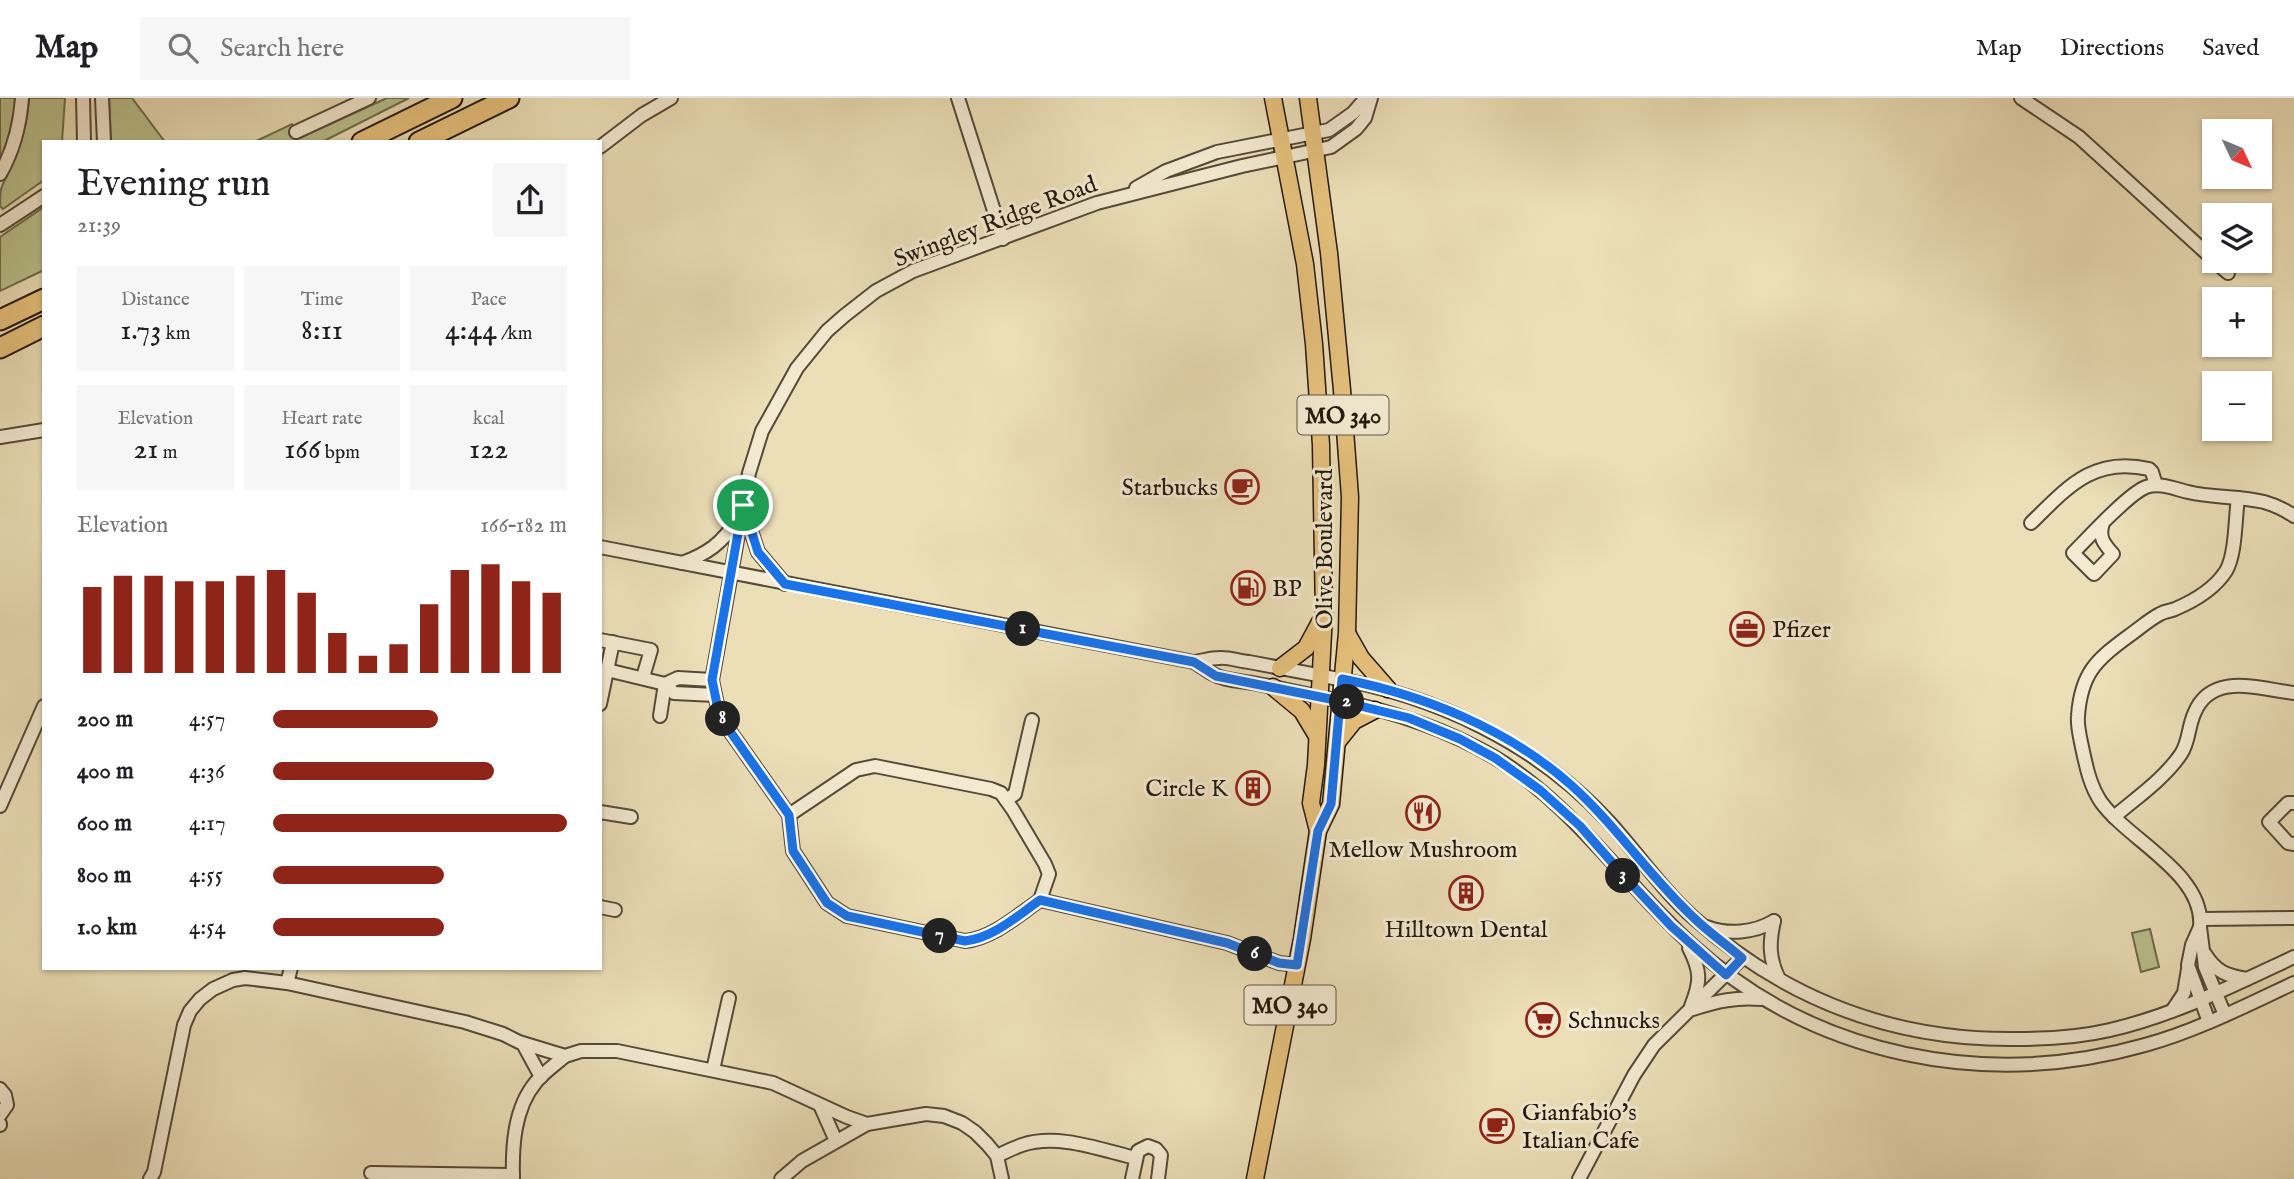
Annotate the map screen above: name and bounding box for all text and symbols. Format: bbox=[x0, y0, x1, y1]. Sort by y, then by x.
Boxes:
search box bbox=[140, 17, 630, 80]
text: Map bbox=[35, 27, 98, 69]
icon: search bbox=[164, 29, 202, 67]
text: Search here bbox=[220, 32, 344, 65]
text: Map bbox=[1976, 33, 2022, 64]
text: Directions bbox=[2060, 33, 2164, 64]
text: Saved bbox=[2202, 33, 2259, 64]
north arrow bbox=[2202, 119, 2272, 189]
map controls bbox=[2202, 119, 2272, 441]
text: Evening run bbox=[77, 161, 271, 209]
button: share bbox=[493, 163, 567, 237]
street label: Swingley Ridge Road bbox=[889, 169, 1102, 275]
button: layers bbox=[2202, 203, 2272, 273]
text: 21:39 bbox=[77, 211, 121, 240]
button: + bbox=[2202, 287, 2272, 357]
text: Distance bbox=[121, 288, 190, 312]
text: Time bbox=[301, 288, 343, 312]
text: Pace bbox=[471, 288, 507, 312]
text: 1.73 bbox=[120, 312, 161, 350]
text: 8:11 bbox=[301, 312, 343, 350]
text: 4:44 bbox=[445, 312, 497, 350]
text: km bbox=[161, 322, 190, 346]
text: /km bbox=[497, 322, 532, 346]
button: − bbox=[2202, 371, 2272, 441]
road number: MO 340 bbox=[1298, 396, 1388, 434]
text: Elevation bbox=[118, 407, 193, 431]
text: Heart rate bbox=[281, 407, 363, 431]
text: kcal bbox=[473, 407, 505, 431]
text: 21 bbox=[133, 431, 159, 469]
text: 166 bbox=[284, 431, 321, 469]
text: 122 bbox=[469, 431, 508, 469]
text: m bbox=[159, 441, 177, 465]
text: bpm bbox=[321, 441, 360, 465]
cafe icon: Starbucks bbox=[1223, 468, 1261, 506]
street label: Olive Boulevard bbox=[1310, 468, 1341, 629]
place label: Starbucks bbox=[1122, 473, 1218, 504]
pin bbox=[713, 475, 773, 535]
icon: arrive bbox=[724, 486, 762, 524]
text: Elevation bbox=[77, 511, 168, 540]
text: 166–182 m bbox=[480, 511, 567, 540]
fuel station icon: BP bbox=[1229, 569, 1267, 607]
place label: BP bbox=[1272, 574, 1302, 605]
office icon: Pfizer bbox=[1728, 610, 1766, 648]
pin: 1 bbox=[1006, 612, 1040, 646]
place label: Pfizer bbox=[1772, 615, 1831, 646]
text: 1 bbox=[1019, 616, 1026, 640]
pin: 2 bbox=[1330, 684, 1364, 720]
text: 2 bbox=[1342, 689, 1351, 713]
pin: 8 bbox=[706, 702, 740, 736]
text: 200 m bbox=[77, 705, 133, 734]
text: 4:57 bbox=[189, 705, 225, 734]
text: 8 bbox=[719, 706, 726, 730]
text: 400 m bbox=[77, 757, 134, 786]
text: 4:36 bbox=[189, 757, 225, 786]
building icon: Circle K bbox=[1234, 769, 1272, 807]
place label: Circle K bbox=[1145, 774, 1229, 805]
restaurant icon: Mellow Mushroom bbox=[1404, 794, 1442, 832]
text: 600 m bbox=[77, 809, 132, 838]
text: 4:17 bbox=[189, 809, 226, 838]
place label: Mellow Mushroom bbox=[1328, 835, 1518, 866]
pin: 3 bbox=[1606, 858, 1640, 894]
text: 800 m bbox=[77, 861, 131, 890]
text: 4:55 bbox=[189, 861, 223, 890]
text: 3 bbox=[1619, 863, 1626, 887]
building icon: Hilltown Dental bbox=[1447, 874, 1485, 912]
text: 1.0 km bbox=[77, 913, 137, 942]
text: 4:54 bbox=[189, 913, 226, 942]
place label: Hilltown Dental bbox=[1385, 915, 1548, 946]
pin: 7 bbox=[922, 918, 958, 954]
text: 7 bbox=[935, 923, 944, 947]
pin: 6 bbox=[1238, 936, 1272, 972]
text: 6 bbox=[1250, 941, 1259, 965]
road number: MO 340 bbox=[1244, 986, 1336, 1024]
supermarket icon: Schnucks bbox=[1524, 1001, 1562, 1039]
place label: Schnucks bbox=[1568, 1006, 1660, 1037]
place label: Gianfabio's Italian Cafe bbox=[1522, 1098, 1639, 1157]
cafe icon: Gianfabio's Italian Cafe bbox=[1478, 1107, 1516, 1145]

